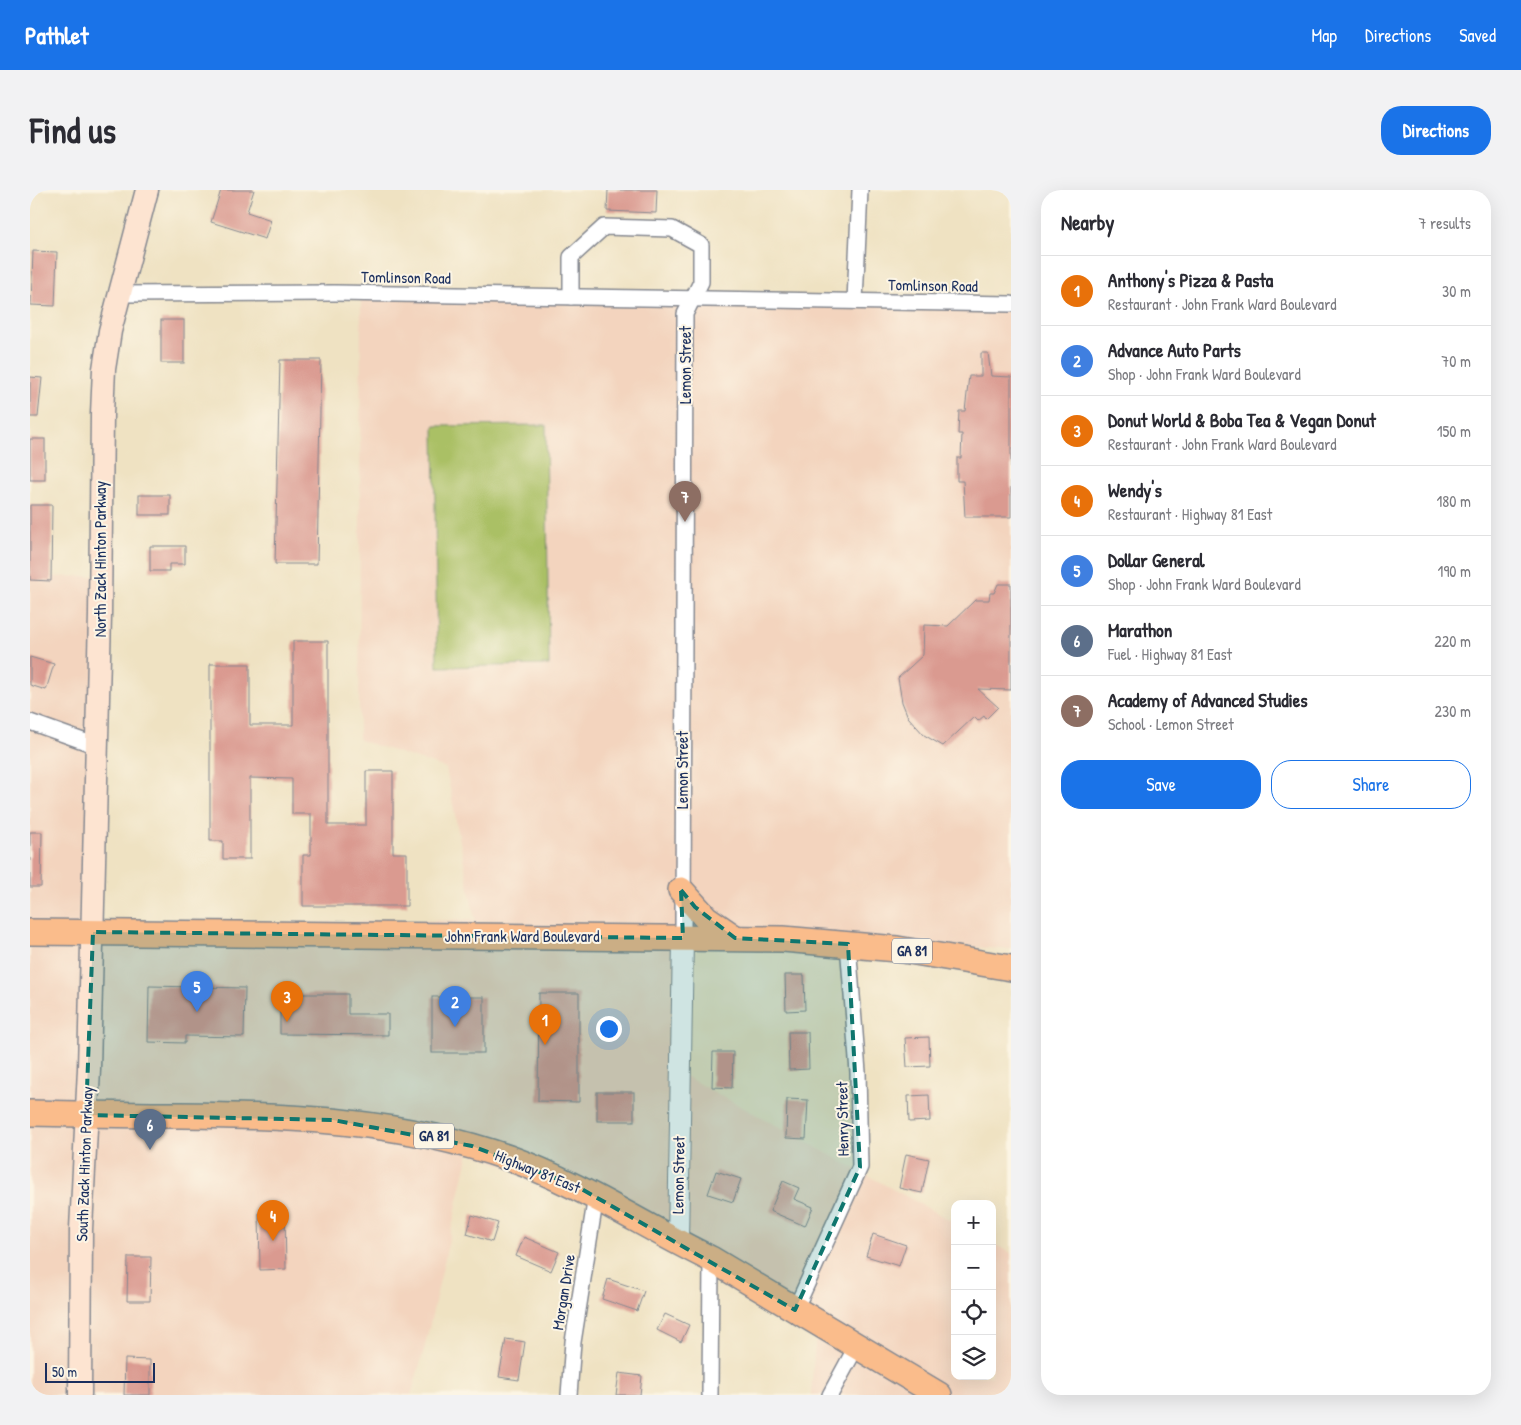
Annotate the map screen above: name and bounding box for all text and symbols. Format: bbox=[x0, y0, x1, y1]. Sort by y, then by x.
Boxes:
text: Pathlet bbox=[25, 19, 88, 51]
text: Map bbox=[1312, 23, 1337, 48]
text: Directions bbox=[1365, 23, 1431, 48]
text: Saved bbox=[1459, 23, 1496, 48]
button: Directions bbox=[1381, 106, 1491, 155]
text: Find us bbox=[30, 107, 116, 154]
text: Nearby bbox=[1061, 208, 1114, 237]
text: 7 results bbox=[1418, 212, 1471, 234]
street label: Tomlinson Road bbox=[361, 265, 451, 289]
text: Anthony's Pizza & Pasta bbox=[1108, 267, 1273, 293]
street label: Tomlinson Road bbox=[888, 273, 978, 297]
text: 1 bbox=[1074, 280, 1080, 302]
text: 30 m bbox=[1442, 280, 1471, 302]
text: Restaurant · John Frank Ward Boulevard bbox=[1108, 293, 1337, 315]
street label: Lemon Street bbox=[674, 326, 696, 404]
text: Advance Auto Parts bbox=[1108, 337, 1241, 363]
text: 2 bbox=[1073, 350, 1081, 372]
text: 70 m bbox=[1441, 350, 1471, 372]
text: Shop · John Frank Ward Boulevard bbox=[1108, 363, 1301, 385]
text: Donut World & Boba Tea & Vegan Donut bbox=[1108, 407, 1376, 433]
text: 3 bbox=[1073, 420, 1081, 442]
text: 150 m bbox=[1437, 420, 1471, 442]
text: Restaurant · John Frank Ward Boulevard bbox=[1108, 433, 1337, 455]
text: Wendy's bbox=[1108, 477, 1162, 503]
street label: North Zack Hinton Parkway bbox=[89, 481, 111, 637]
pin: 7 bbox=[669, 481, 701, 522]
text: 4 bbox=[1074, 490, 1080, 512]
text: 180 m bbox=[1437, 490, 1471, 512]
text: Restaurant · Highway 81 East bbox=[1108, 503, 1272, 525]
text: Dollar General bbox=[1108, 547, 1205, 573]
text: 5 bbox=[1074, 560, 1080, 582]
text: 190 m bbox=[1438, 560, 1471, 582]
text: Shop · John Frank Ward Boulevard bbox=[1108, 573, 1301, 595]
text: Marathon bbox=[1108, 617, 1172, 643]
text: 6 bbox=[1074, 630, 1080, 652]
text: 220 m bbox=[1434, 630, 1471, 652]
text: Fuel · Highway 81 East bbox=[1108, 643, 1232, 665]
text: Academy of Advanced Studies bbox=[1108, 687, 1308, 713]
text: 7 bbox=[1073, 700, 1081, 722]
text: 230 m bbox=[1435, 700, 1471, 722]
text: School · Lemon Street bbox=[1108, 713, 1234, 735]
street label: Lemon Street bbox=[671, 731, 693, 809]
button: Save bbox=[1061, 760, 1261, 809]
button: Share bbox=[1271, 760, 1471, 809]
street label: John Frank Ward Boulevard bbox=[445, 925, 599, 947]
road number: GA 81 bbox=[892, 938, 932, 964]
pin: 5 bbox=[181, 971, 213, 1012]
pin: 3 bbox=[271, 981, 303, 1022]
pin: 2 bbox=[439, 986, 471, 1027]
pin: 1 bbox=[529, 1004, 561, 1045]
your location bbox=[596, 1016, 622, 1042]
street label: Henry Street bbox=[830, 1081, 854, 1157]
street label: South Zack Hinton Parkway bbox=[70, 1086, 98, 1242]
pin: 6 bbox=[134, 1109, 166, 1150]
road number: GA 81 bbox=[414, 1124, 454, 1148]
street label: Lemon Street bbox=[666, 1135, 690, 1214]
street label: Highway 81 East bbox=[492, 1144, 585, 1198]
pin: 4 bbox=[257, 1200, 289, 1241]
map controls bbox=[951, 1200, 996, 1380]
button: + bbox=[951, 1200, 996, 1245]
button: − bbox=[951, 1245, 996, 1290]
street label: Morgan Drive bbox=[546, 1252, 580, 1332]
button: locate bbox=[951, 1290, 996, 1335]
button: layers bbox=[951, 1335, 996, 1380]
scale bar bbox=[45, 1360, 155, 1383]
text: 50 m bbox=[52, 1362, 77, 1381]

